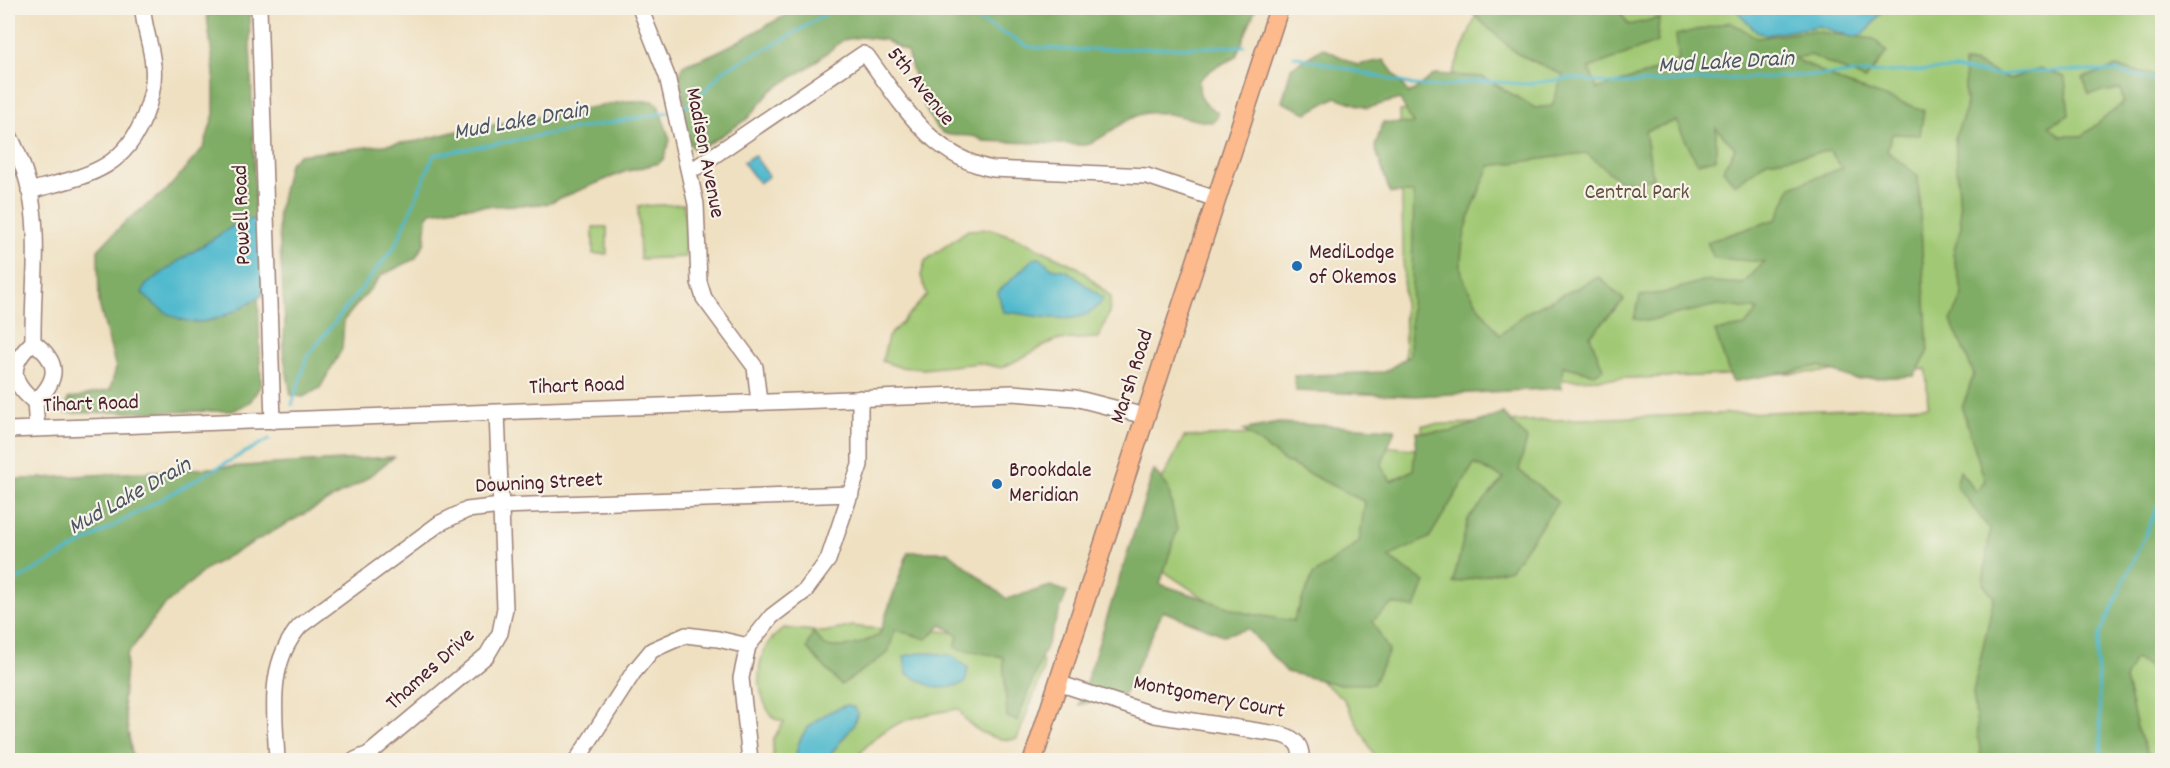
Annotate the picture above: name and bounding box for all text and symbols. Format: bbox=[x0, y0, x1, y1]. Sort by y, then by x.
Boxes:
street label: 5th Avenue bbox=[878, 41, 962, 133]
water label: Mud Lake Drain bbox=[1657, 42, 1796, 84]
street label: Madison Avenue bbox=[676, 85, 732, 221]
water label: Mud Lake Drain bbox=[451, 93, 592, 151]
street label: Powell Road bbox=[226, 164, 260, 266]
park label: Central Park bbox=[1584, 178, 1690, 209]
place label: MediLodge of Okemos bbox=[1309, 238, 1397, 294]
marker: MediLodge of Okemos bbox=[1290, 259, 1304, 273]
street label: Marsh Road bbox=[1103, 326, 1163, 428]
street label: Tihart Road bbox=[529, 370, 625, 404]
street label: Tihart Road bbox=[43, 388, 139, 422]
water label: Mud Lake Drain bbox=[62, 449, 199, 545]
place label: Brookdale Meridian bbox=[1009, 456, 1092, 512]
street label: Downing Street bbox=[474, 465, 604, 503]
marker: Brookdale Meridian bbox=[990, 477, 1004, 491]
street label: Thames Drive bbox=[380, 621, 482, 719]
street label: Montgomery Court bbox=[1131, 668, 1287, 728]

